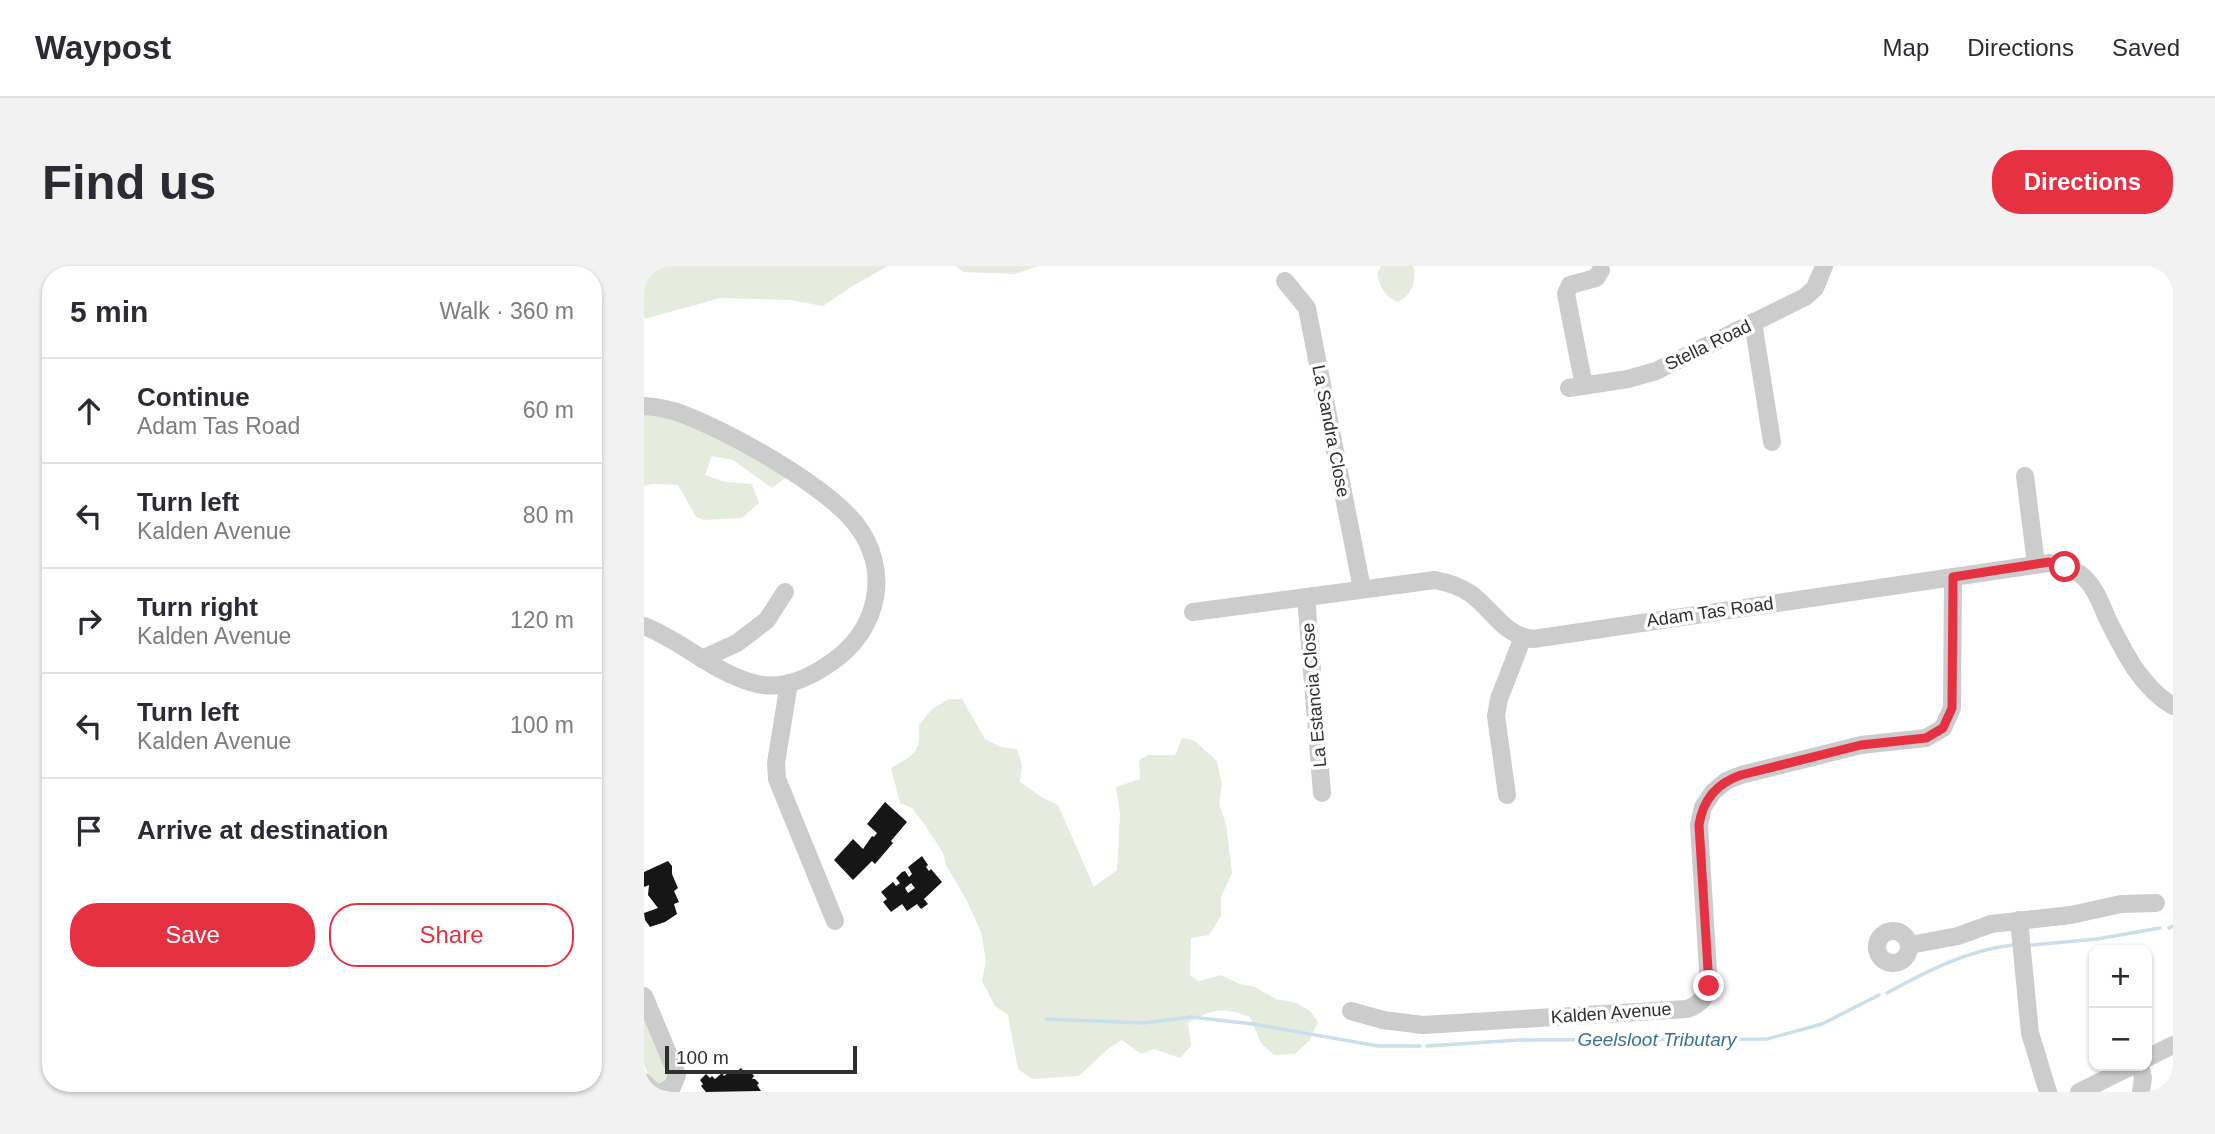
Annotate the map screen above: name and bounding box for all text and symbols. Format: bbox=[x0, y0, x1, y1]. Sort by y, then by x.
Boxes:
text: Waypost bbox=[35, 29, 171, 66]
text: Map bbox=[1883, 34, 1929, 61]
text: Directions bbox=[1967, 34, 2074, 61]
text: Saved bbox=[2112, 34, 2180, 61]
button: Directions bbox=[1992, 150, 2173, 214]
text: Find us bbox=[42, 155, 216, 209]
text: 5 min bbox=[70, 295, 148, 328]
text: Walk · 360 m bbox=[439, 298, 574, 324]
street label: Stella Road bbox=[1662, 316, 1754, 374]
street label: La Sandra Close bbox=[1308, 363, 1354, 499]
text: Continue bbox=[137, 382, 250, 412]
icon: ahead bbox=[70, 392, 108, 430]
text: 60 m bbox=[523, 397, 574, 423]
text: Adam Tas Road bbox=[137, 413, 300, 439]
text: Turn left bbox=[137, 487, 239, 517]
icon: left bbox=[70, 497, 108, 535]
text: 80 m bbox=[523, 502, 574, 528]
text: Kalden Avenue bbox=[137, 518, 291, 544]
route start bbox=[2049, 551, 2080, 582]
text: Turn right bbox=[137, 592, 258, 622]
street label: Adam Tas Road bbox=[1645, 593, 1775, 631]
icon: right bbox=[70, 602, 108, 640]
text: 120 m bbox=[510, 607, 574, 633]
street label: La Estancia Close bbox=[1298, 622, 1330, 768]
text: Kalden Avenue bbox=[137, 623, 291, 649]
text: Turn left bbox=[137, 697, 239, 727]
icon: left bbox=[70, 707, 108, 745]
text: 100 m bbox=[510, 712, 574, 738]
text: Kalden Avenue bbox=[137, 728, 291, 754]
icon: arrive bbox=[70, 812, 108, 850]
text: Arrive at destination bbox=[137, 815, 388, 845]
button: Save bbox=[70, 903, 315, 967]
button: Share bbox=[329, 903, 574, 967]
map controls bbox=[2089, 945, 2152, 1071]
button: + bbox=[2089, 945, 2152, 1008]
route end bbox=[1693, 970, 1724, 1001]
street label: Kalden Avenue bbox=[1550, 999, 1672, 1027]
button: − bbox=[2089, 1008, 2152, 1071]
water label: Geelsloot Tributary bbox=[1577, 1029, 1738, 1050]
scale bar bbox=[665, 1043, 858, 1075]
text: 100 m bbox=[676, 1047, 729, 1068]

